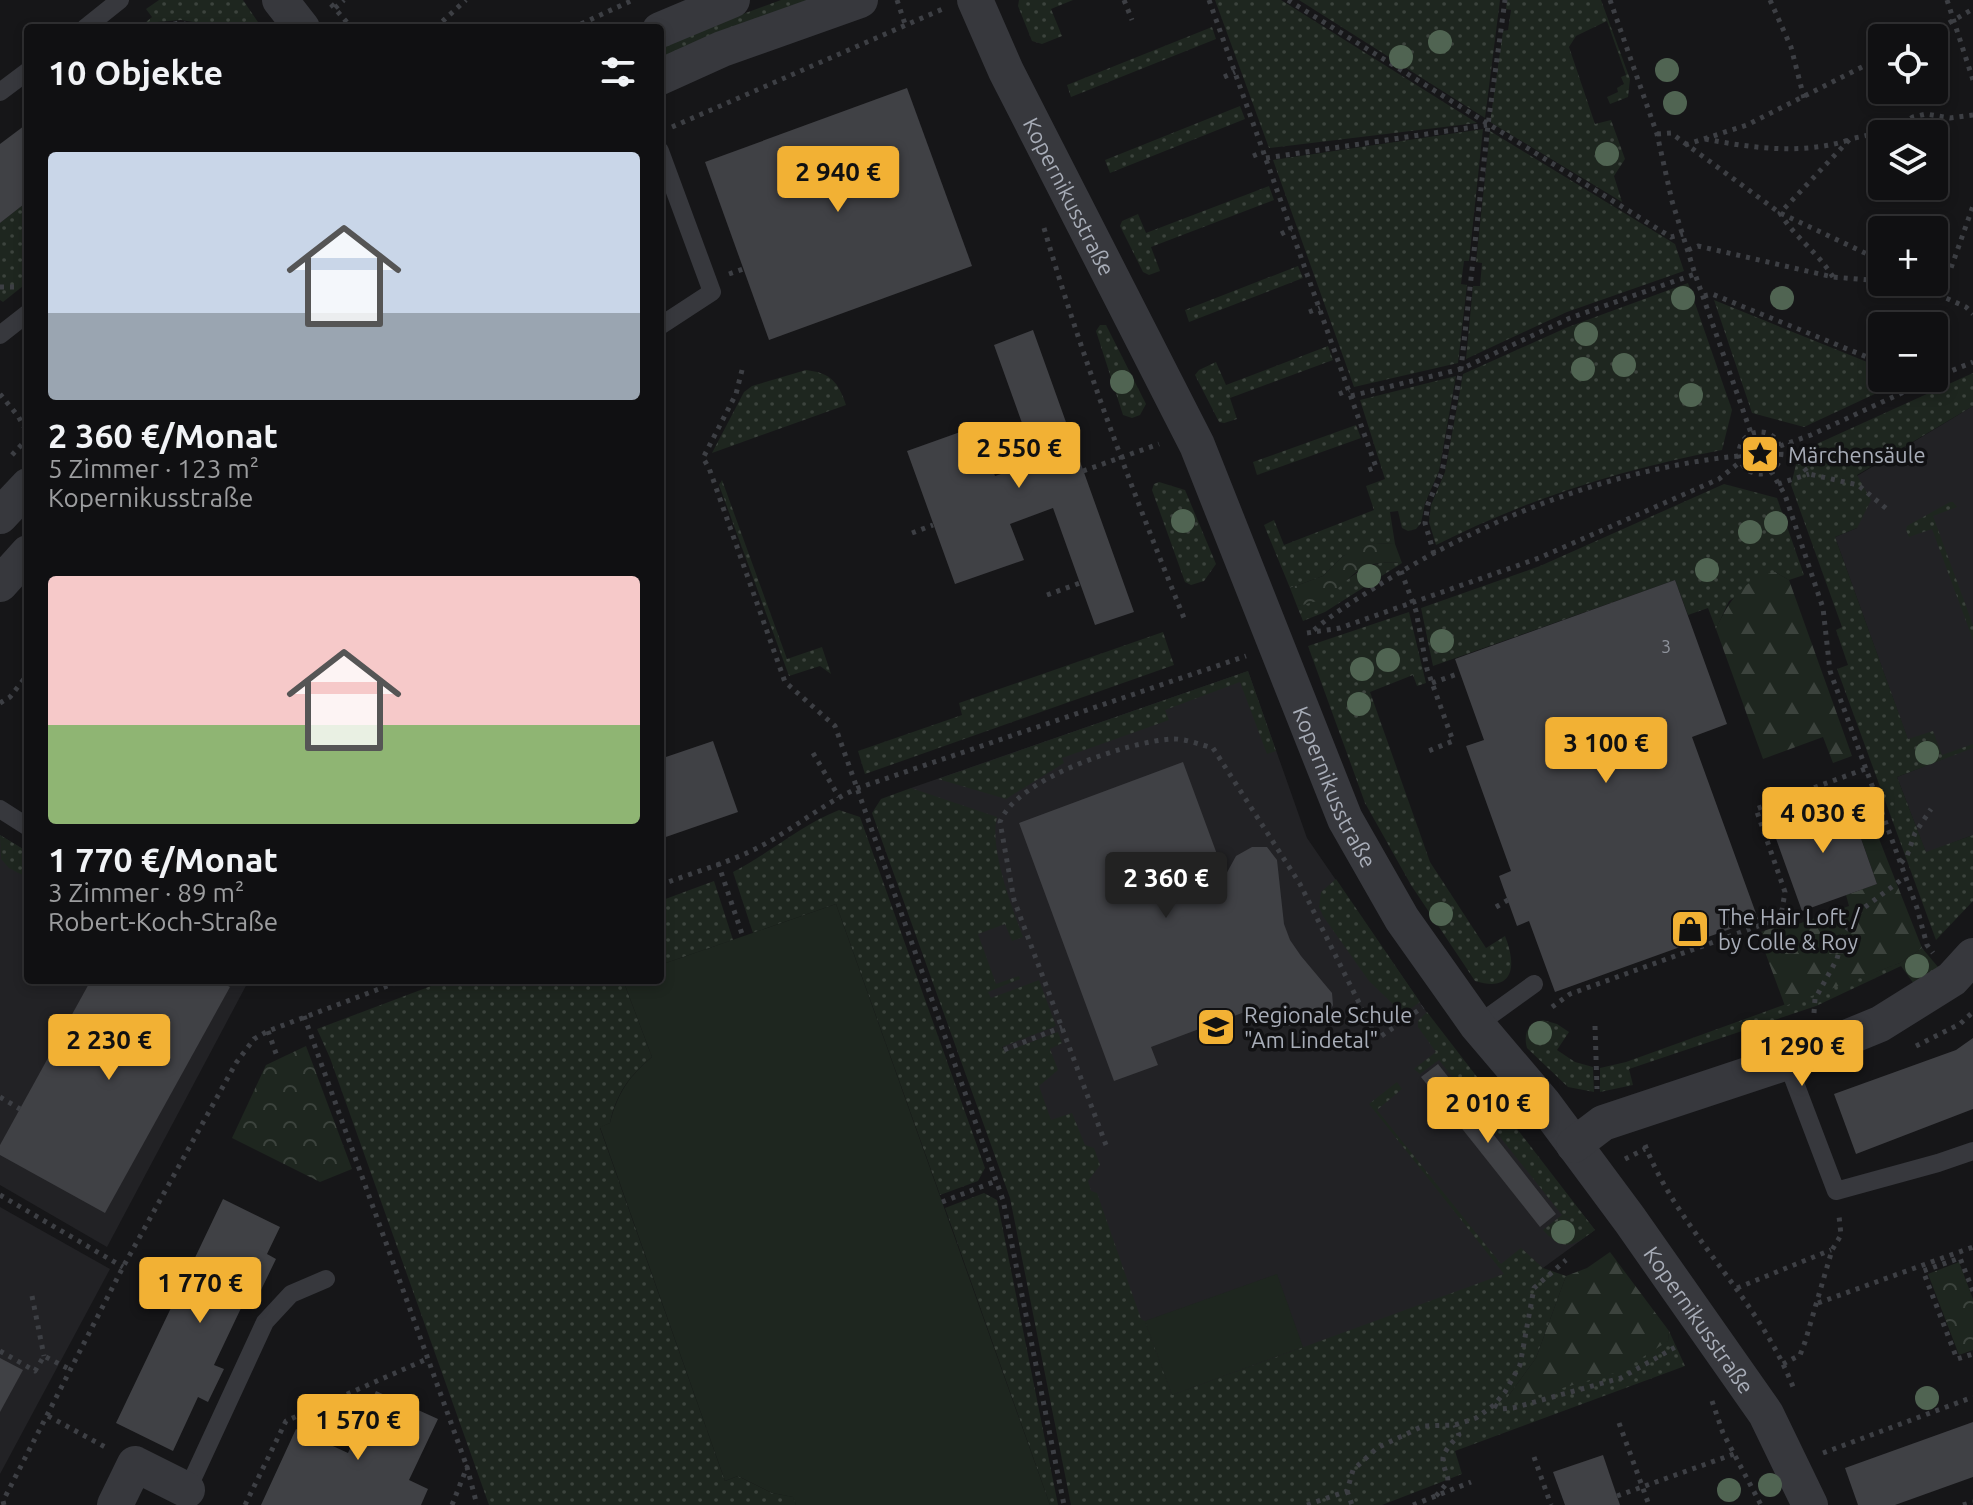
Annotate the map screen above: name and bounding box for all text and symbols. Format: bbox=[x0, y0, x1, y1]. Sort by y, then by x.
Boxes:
map controls bbox=[1868, 24, 1948, 392]
button: locate bbox=[1868, 24, 1948, 104]
icon: filters bbox=[596, 50, 640, 94]
text: 10 Objekte bbox=[48, 53, 223, 91]
street label: Kopernikusstraße bbox=[1019, 113, 1121, 279]
button: layers bbox=[1868, 120, 1948, 200]
pin: 2 940 € bbox=[764, 146, 912, 214]
text: 2 940 € bbox=[795, 157, 881, 186]
icon: home bbox=[272, 204, 416, 348]
button: + bbox=[1868, 216, 1948, 296]
button: − bbox=[1868, 312, 1948, 392]
text: 2 360 €/Monat bbox=[48, 416, 278, 454]
pin: 2 550 € bbox=[945, 422, 1093, 490]
text: 2 550 € bbox=[976, 433, 1062, 462]
place icon: Märchensäule bbox=[1739, 433, 1781, 475]
place label: Märchensäule bbox=[1788, 442, 1926, 467]
text: 5 Zimmer · 123 m² bbox=[48, 454, 259, 483]
text: Kopernikusstraße bbox=[48, 483, 253, 512]
icon: home bbox=[272, 628, 416, 772]
house number: 3 bbox=[1661, 636, 1671, 656]
street label: Kopernikusstraße bbox=[1289, 702, 1382, 871]
pin: 3 100 € bbox=[1532, 717, 1680, 785]
text: 3 100 € bbox=[1563, 728, 1649, 757]
pin: 4 030 € bbox=[1749, 787, 1897, 855]
text: 4 030 € bbox=[1780, 798, 1866, 827]
text: 1 770 €/Monat bbox=[48, 840, 278, 878]
pin: 2 360 € bbox=[1092, 852, 1240, 920]
text: 2 360 € bbox=[1123, 863, 1209, 892]
text: 3 Zimmer · 89 m² bbox=[48, 878, 244, 907]
place label: The Hair Loft / by Colle & Roy bbox=[1718, 904, 1860, 954]
text: Robert-Koch-Straße bbox=[48, 907, 278, 936]
shop icon: The Hair Loft / by Colle & Roy bbox=[1669, 908, 1711, 950]
place label: Regionale Schule "Am Lindetal" bbox=[1244, 1002, 1412, 1052]
school or university icon: Regionale Schule "Am Lindetal" bbox=[1195, 1006, 1237, 1048]
pin: 2 230 € bbox=[35, 1014, 183, 1082]
pin: 1 290 € bbox=[1728, 1020, 1876, 1088]
text: 2 230 € bbox=[66, 1025, 152, 1054]
text: 1 290 € bbox=[1759, 1031, 1845, 1060]
pin: 2 010 € bbox=[1414, 1077, 1562, 1145]
text: 2 010 € bbox=[1445, 1088, 1531, 1117]
street label: Kopernikusstraße bbox=[1640, 1241, 1760, 1398]
pin: 1 770 € bbox=[126, 1257, 274, 1325]
text: 1 770 € bbox=[157, 1268, 243, 1297]
pin: 1 570 € bbox=[284, 1394, 432, 1462]
text: 1 570 € bbox=[315, 1405, 401, 1434]

